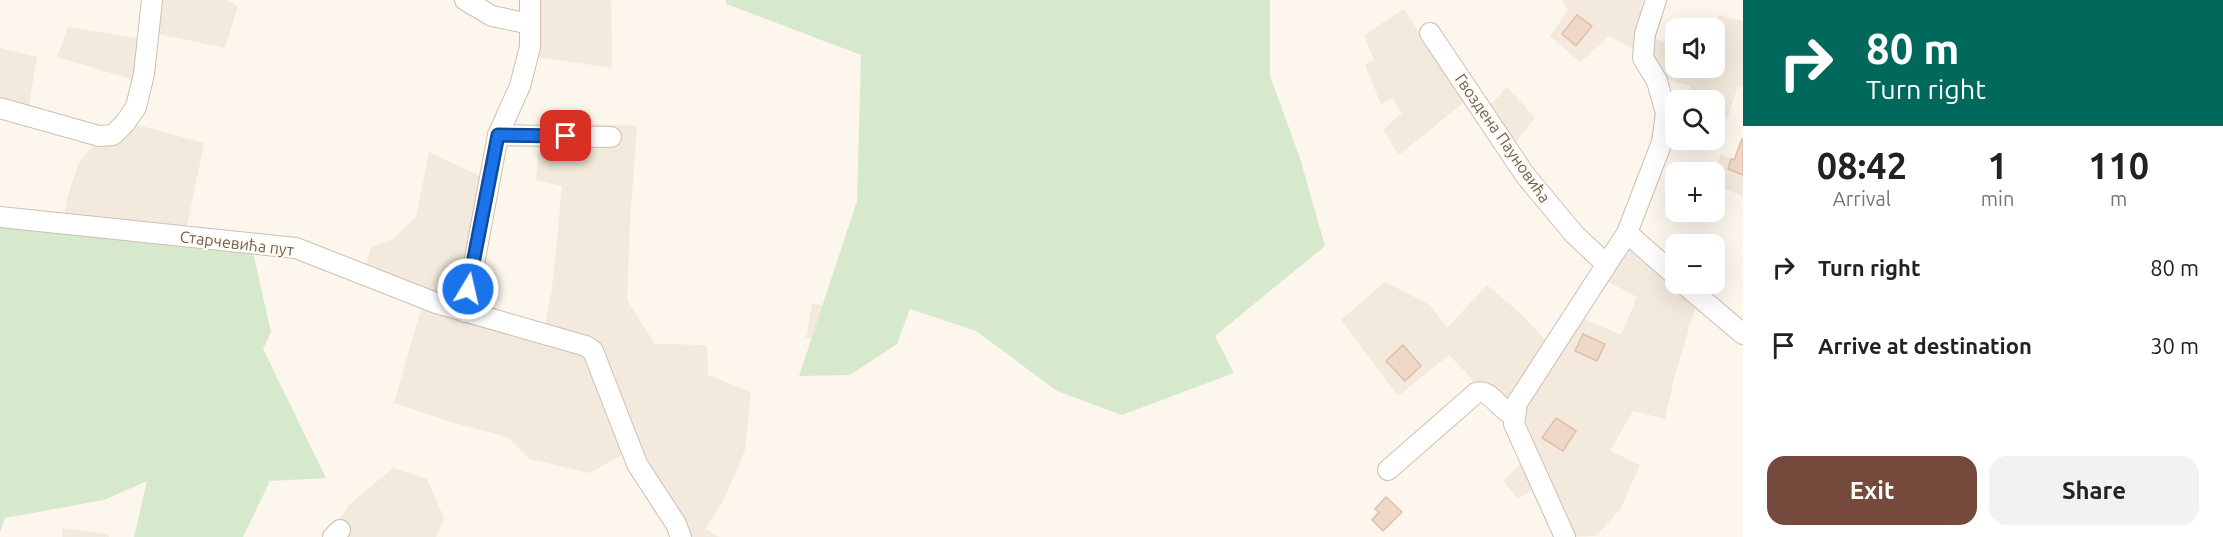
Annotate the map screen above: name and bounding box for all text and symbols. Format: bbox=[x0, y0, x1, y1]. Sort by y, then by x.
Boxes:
map controls bbox=[1665, 18, 1725, 294]
button: sound bbox=[1665, 18, 1725, 78]
icon: right bbox=[1767, 24, 1845, 102]
text: 80 m bbox=[1866, 25, 1960, 72]
street label: Гвоздена Пауновића bbox=[1452, 70, 1554, 206]
text: Turn right bbox=[1866, 74, 1986, 104]
button: search bbox=[1665, 90, 1725, 150]
pin bbox=[540, 110, 591, 161]
icon: arrive bbox=[549, 119, 582, 152]
text: 08:42 bbox=[1817, 145, 1907, 186]
text: 1 bbox=[1987, 145, 2008, 186]
text: 110 bbox=[2088, 145, 2149, 186]
button: + bbox=[1665, 162, 1725, 222]
text: Arrival bbox=[1833, 187, 1891, 210]
text: min bbox=[1981, 187, 2014, 210]
text: m bbox=[2110, 187, 2127, 210]
street label: Старчевића пут bbox=[179, 227, 295, 259]
button: − bbox=[1665, 234, 1725, 294]
icon: right bbox=[1767, 251, 1800, 284]
text: Turn right bbox=[1818, 255, 1920, 280]
text: 80 m bbox=[2150, 255, 2199, 280]
position arrow bbox=[436, 257, 500, 321]
icon: arrive bbox=[1767, 329, 1800, 362]
text: Arrive at destination bbox=[1818, 333, 2032, 358]
text: 30 m bbox=[2150, 333, 2199, 358]
button: Exit bbox=[1767, 456, 1977, 525]
button: Share bbox=[1989, 456, 2199, 525]

